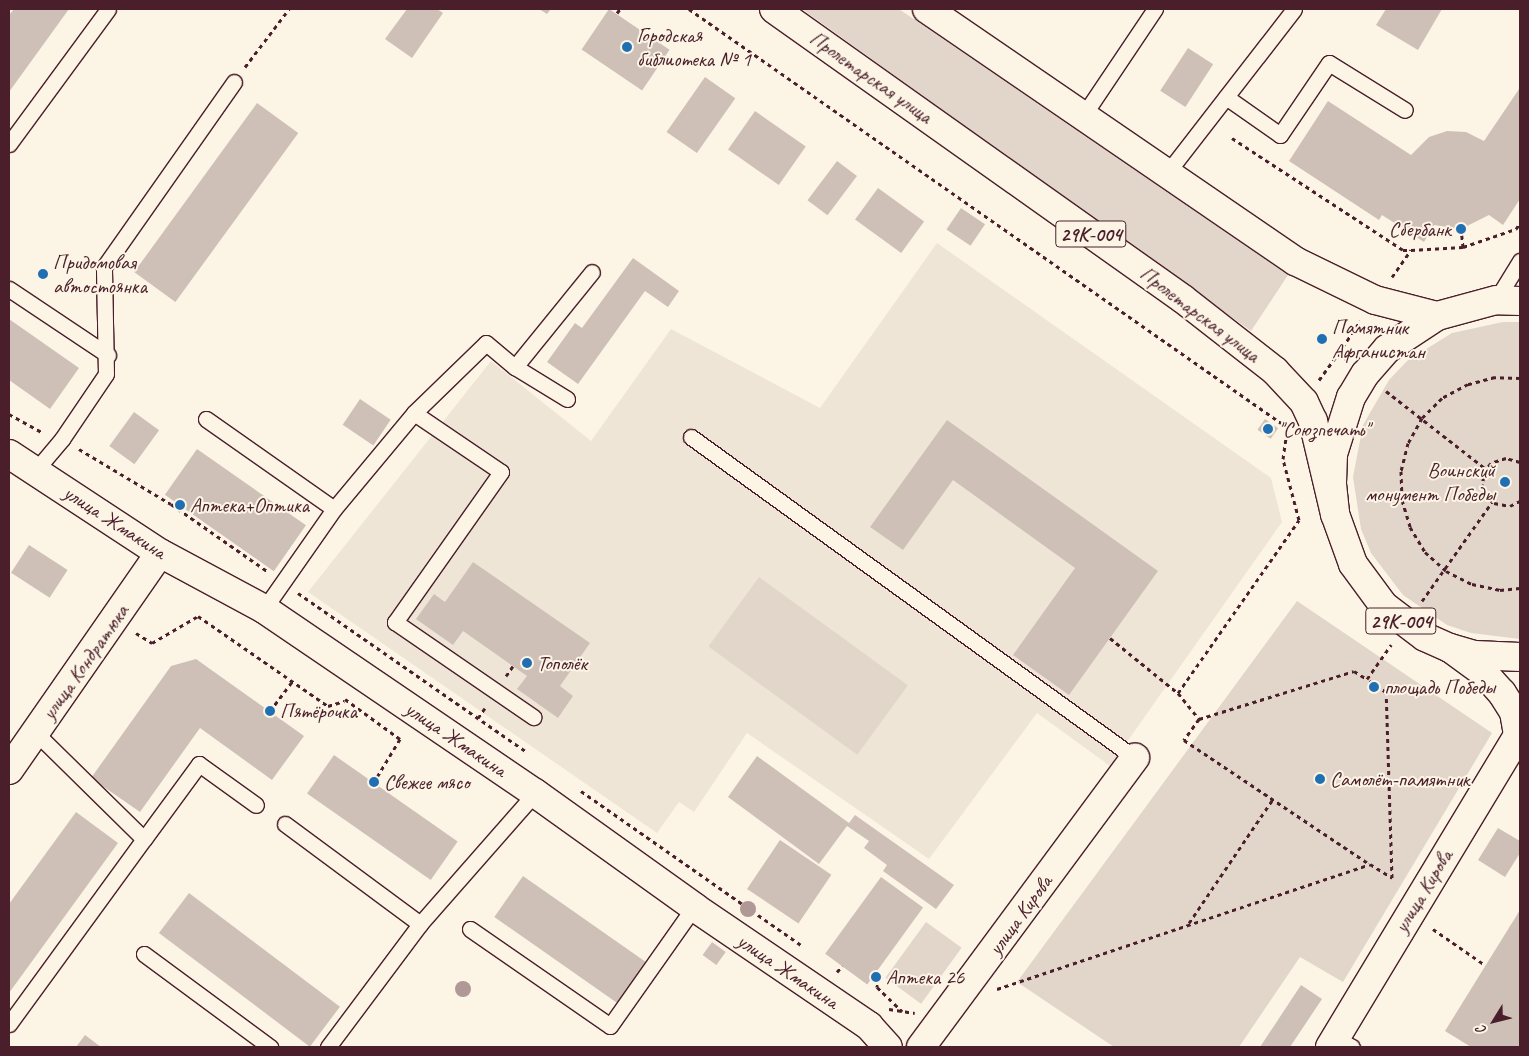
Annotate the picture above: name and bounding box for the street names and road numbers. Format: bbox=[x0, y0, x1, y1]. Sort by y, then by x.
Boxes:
street label: Пролетарская улица bbox=[804, 25, 938, 129]
road number: 29К-004 bbox=[1055, 216, 1127, 252]
street label: Пролетарская улица bbox=[1134, 260, 1266, 368]
street label: улица Жмакина bbox=[59, 480, 171, 564]
street label: улица Кондратюка bbox=[37, 600, 133, 724]
road number: 29К-004 bbox=[1365, 604, 1437, 638]
street label: улица Жмакина bbox=[400, 696, 512, 782]
street label: улица Кирова bbox=[1388, 845, 1458, 937]
street label: улица Кирова bbox=[983, 870, 1057, 960]
street label: улица Жмакина bbox=[732, 928, 844, 1014]

